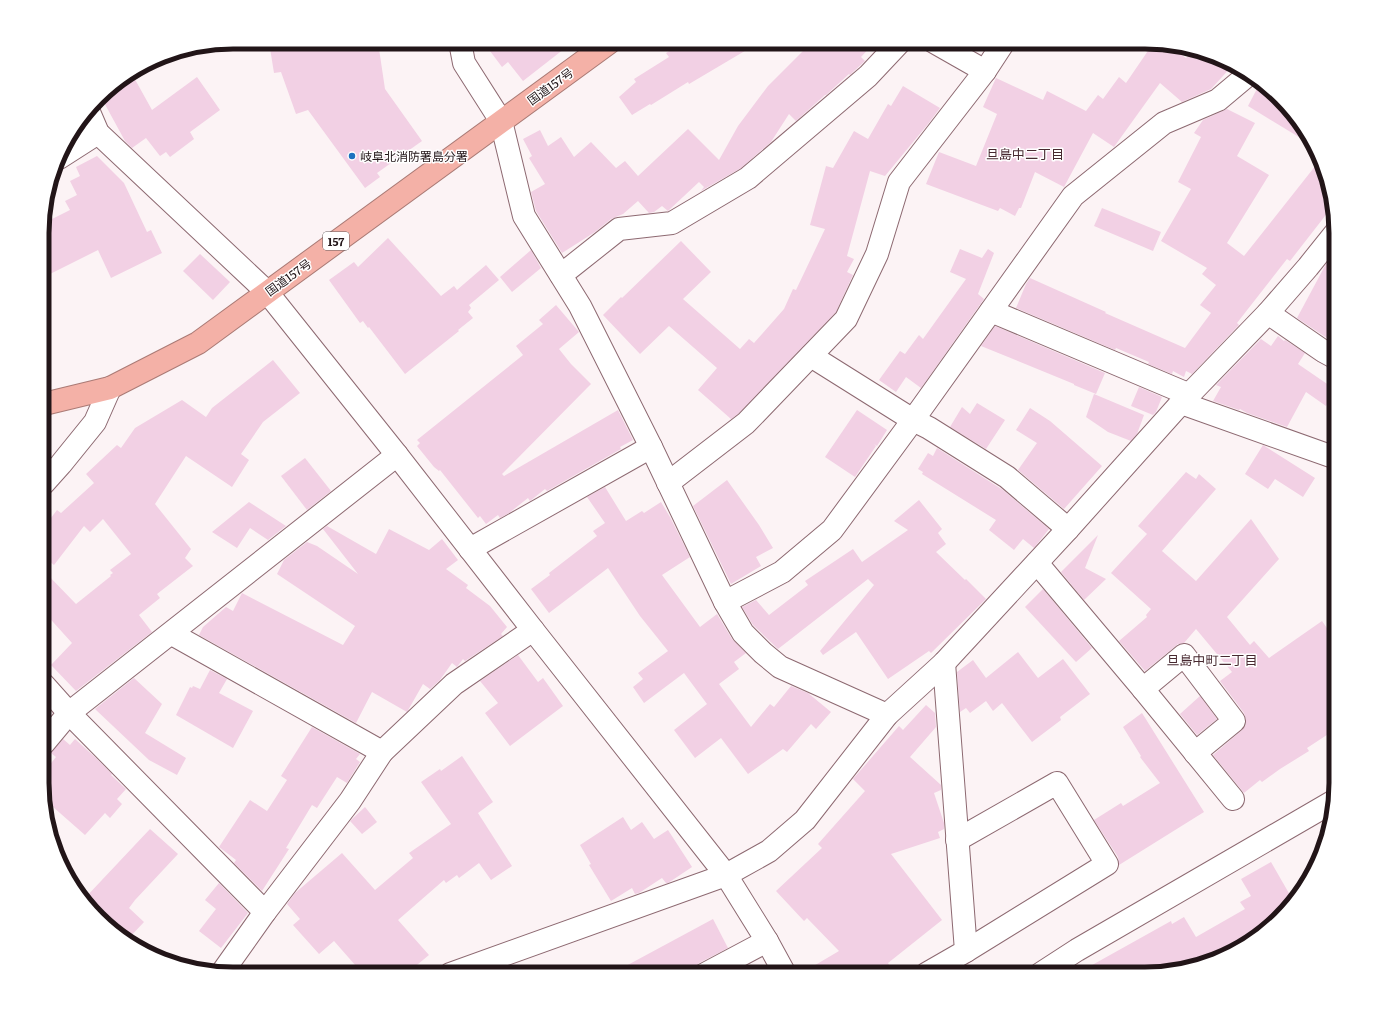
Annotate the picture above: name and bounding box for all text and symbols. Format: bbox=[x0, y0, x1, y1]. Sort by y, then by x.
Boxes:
street label: 国道157号 bbox=[523, 63, 577, 109]
district label: 旦島中二丁目 bbox=[986, 144, 1064, 163]
place label: 岐阜北消防署島分署 bbox=[360, 147, 468, 165]
marker: 岐阜北消防署島分署 bbox=[347, 151, 357, 161]
road number: 157 bbox=[323, 232, 349, 250]
street label: 国道157号 bbox=[261, 254, 315, 300]
district label: 旦島中町二丁目 bbox=[1166, 650, 1258, 669]

